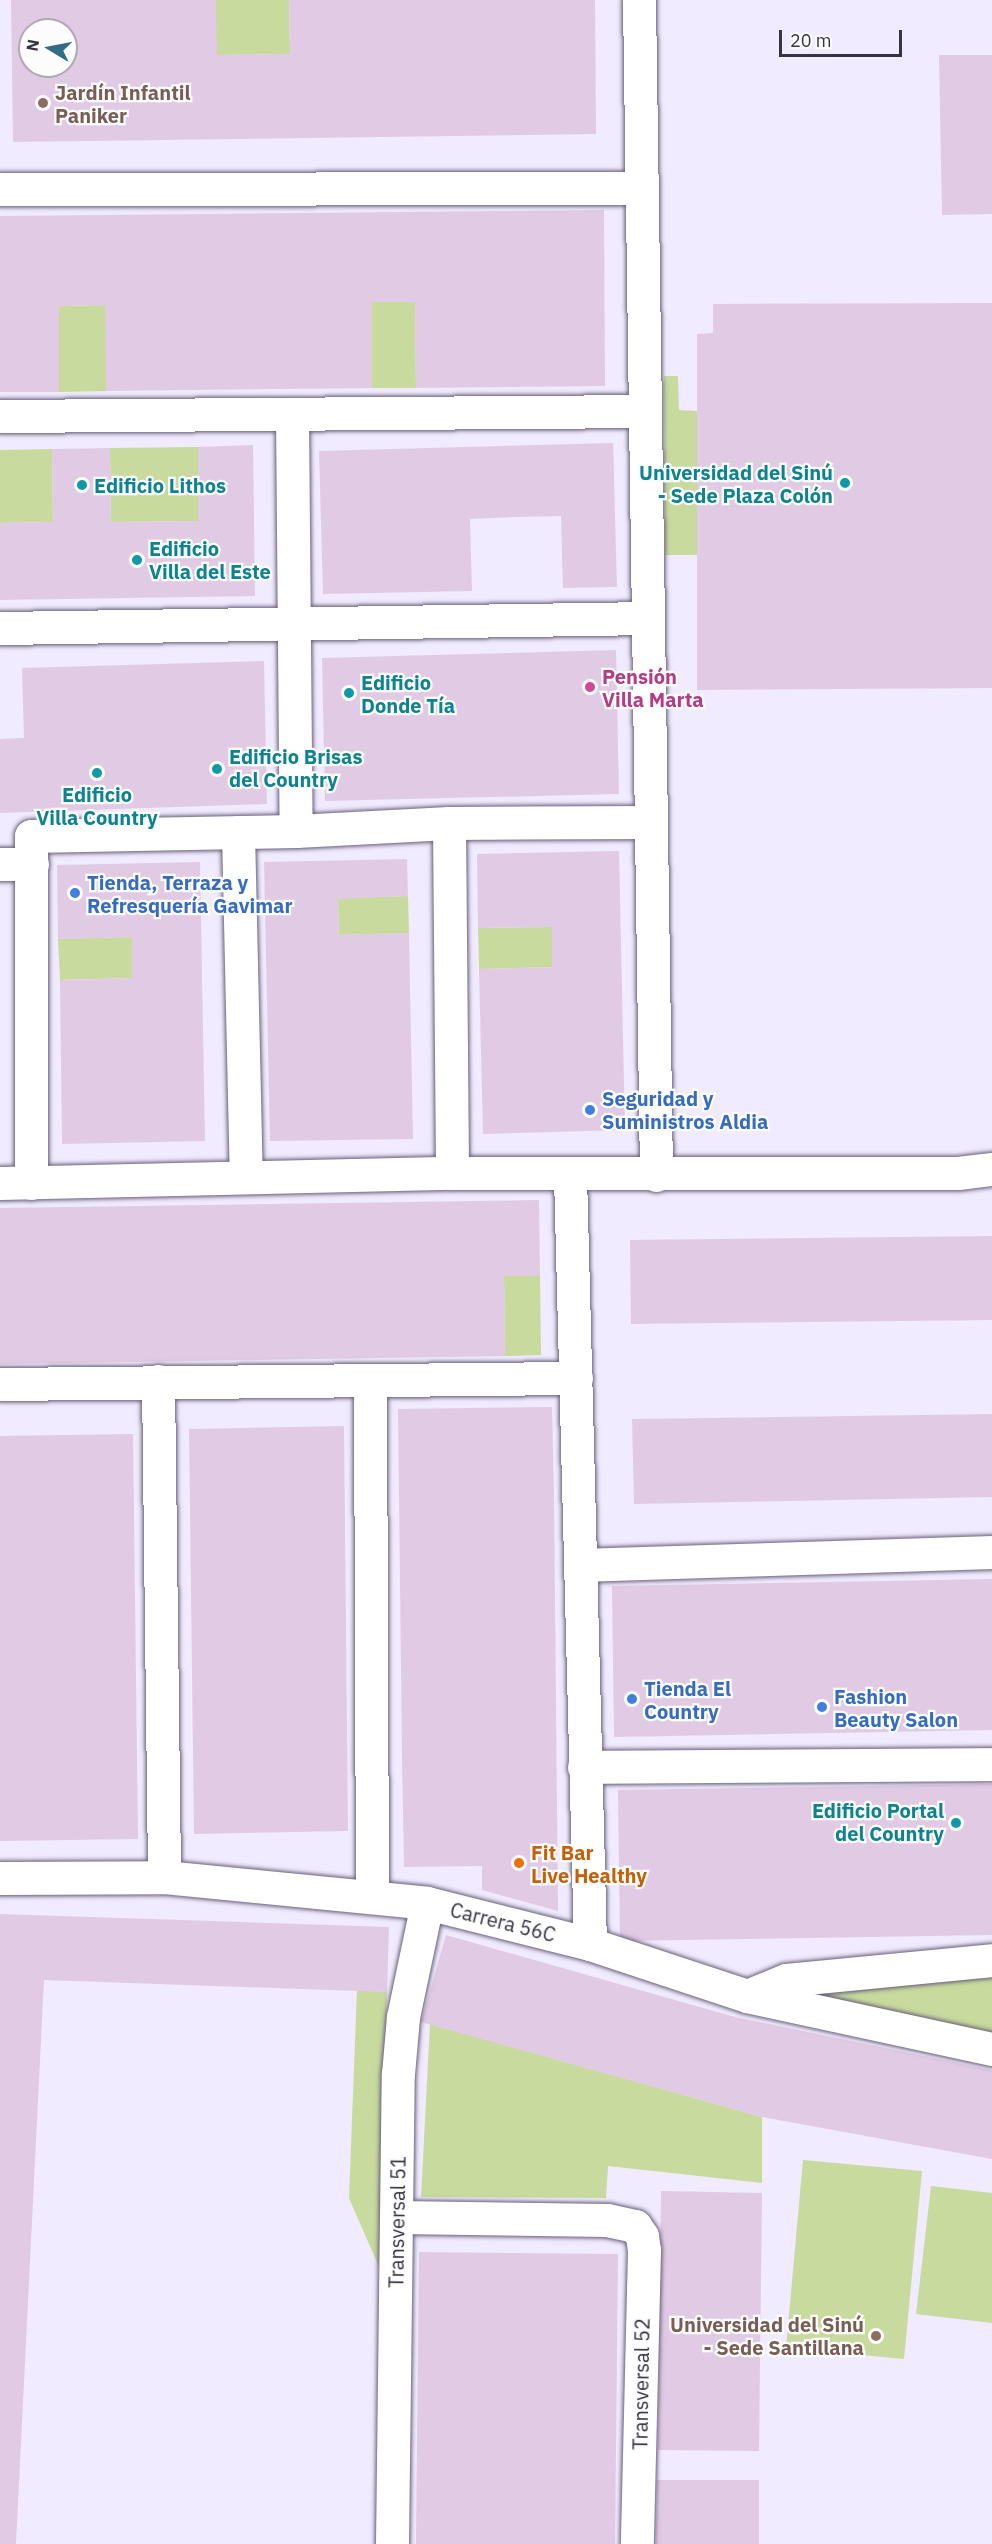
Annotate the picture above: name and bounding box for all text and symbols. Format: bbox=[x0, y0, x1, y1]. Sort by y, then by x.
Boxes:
north arrow bbox=[18, 18, 78, 78]
scale bar bbox=[782, 18, 905, 56]
text: 20 m bbox=[790, 29, 832, 52]
text: N bbox=[21, 38, 43, 53]
place label: Jardín Infantil Paniker bbox=[55, 80, 191, 127]
marker: Jardín Infantil Paniker bbox=[36, 96, 50, 110]
place label: Universidad del Sinú - Sede Plaza Colón bbox=[639, 460, 833, 507]
place label: Edificio Lithos bbox=[94, 473, 226, 497]
marker: Universidad del Sinú - Sede Plaza Colón bbox=[838, 476, 852, 490]
marker: Edificio Lithos bbox=[75, 478, 89, 492]
place label: Edificio Villa del Este bbox=[149, 536, 271, 583]
marker: Edificio Villa del Este bbox=[130, 553, 144, 567]
place label: Pensión Villa Marta bbox=[602, 664, 704, 711]
place label: Edificio Donde Tía bbox=[361, 670, 455, 717]
marker: Pensión Villa Marta bbox=[583, 680, 597, 694]
marker: Edificio Donde Tía bbox=[342, 686, 356, 700]
place label: Edificio Brisas del Country bbox=[229, 745, 362, 792]
marker: Edificio Brisas del Country bbox=[210, 762, 224, 776]
marker: Edificio Villa Country bbox=[90, 766, 104, 780]
place label: Edificio Villa Country bbox=[36, 783, 158, 830]
place label: Tienda, Terraza y Refresquería Gavimar bbox=[87, 870, 293, 917]
marker: Tienda, Terraza y Refresquería Gavimar bbox=[68, 886, 82, 900]
place label: Seguridad y Suministros Aldia bbox=[602, 1086, 768, 1133]
marker: Seguridad y Suministros Aldia bbox=[583, 1103, 597, 1117]
place label: Tienda El Country bbox=[644, 1676, 731, 1723]
place label: Fashion Beauty Salon bbox=[834, 1684, 958, 1731]
marker: Tienda El Country bbox=[625, 1692, 639, 1706]
marker: Fashion Beauty Salon bbox=[815, 1700, 829, 1714]
place label: Edificio Portal del Country bbox=[812, 1799, 944, 1846]
marker: Edificio Portal del Country bbox=[949, 1816, 963, 1830]
place label: Fit Bar Live Healthy bbox=[531, 1840, 647, 1887]
marker: Fit Bar Live Healthy bbox=[512, 1856, 526, 1870]
street label: Carrera 56C bbox=[448, 1897, 558, 1947]
street label: Transversal 51 bbox=[384, 2156, 410, 2288]
place label: Universidad del Sinú - Sede Santillana bbox=[670, 2312, 864, 2359]
street label: Transversal 52 bbox=[628, 2318, 654, 2450]
marker: Universidad del Sinú - Sede Santillana bbox=[869, 2329, 883, 2343]

